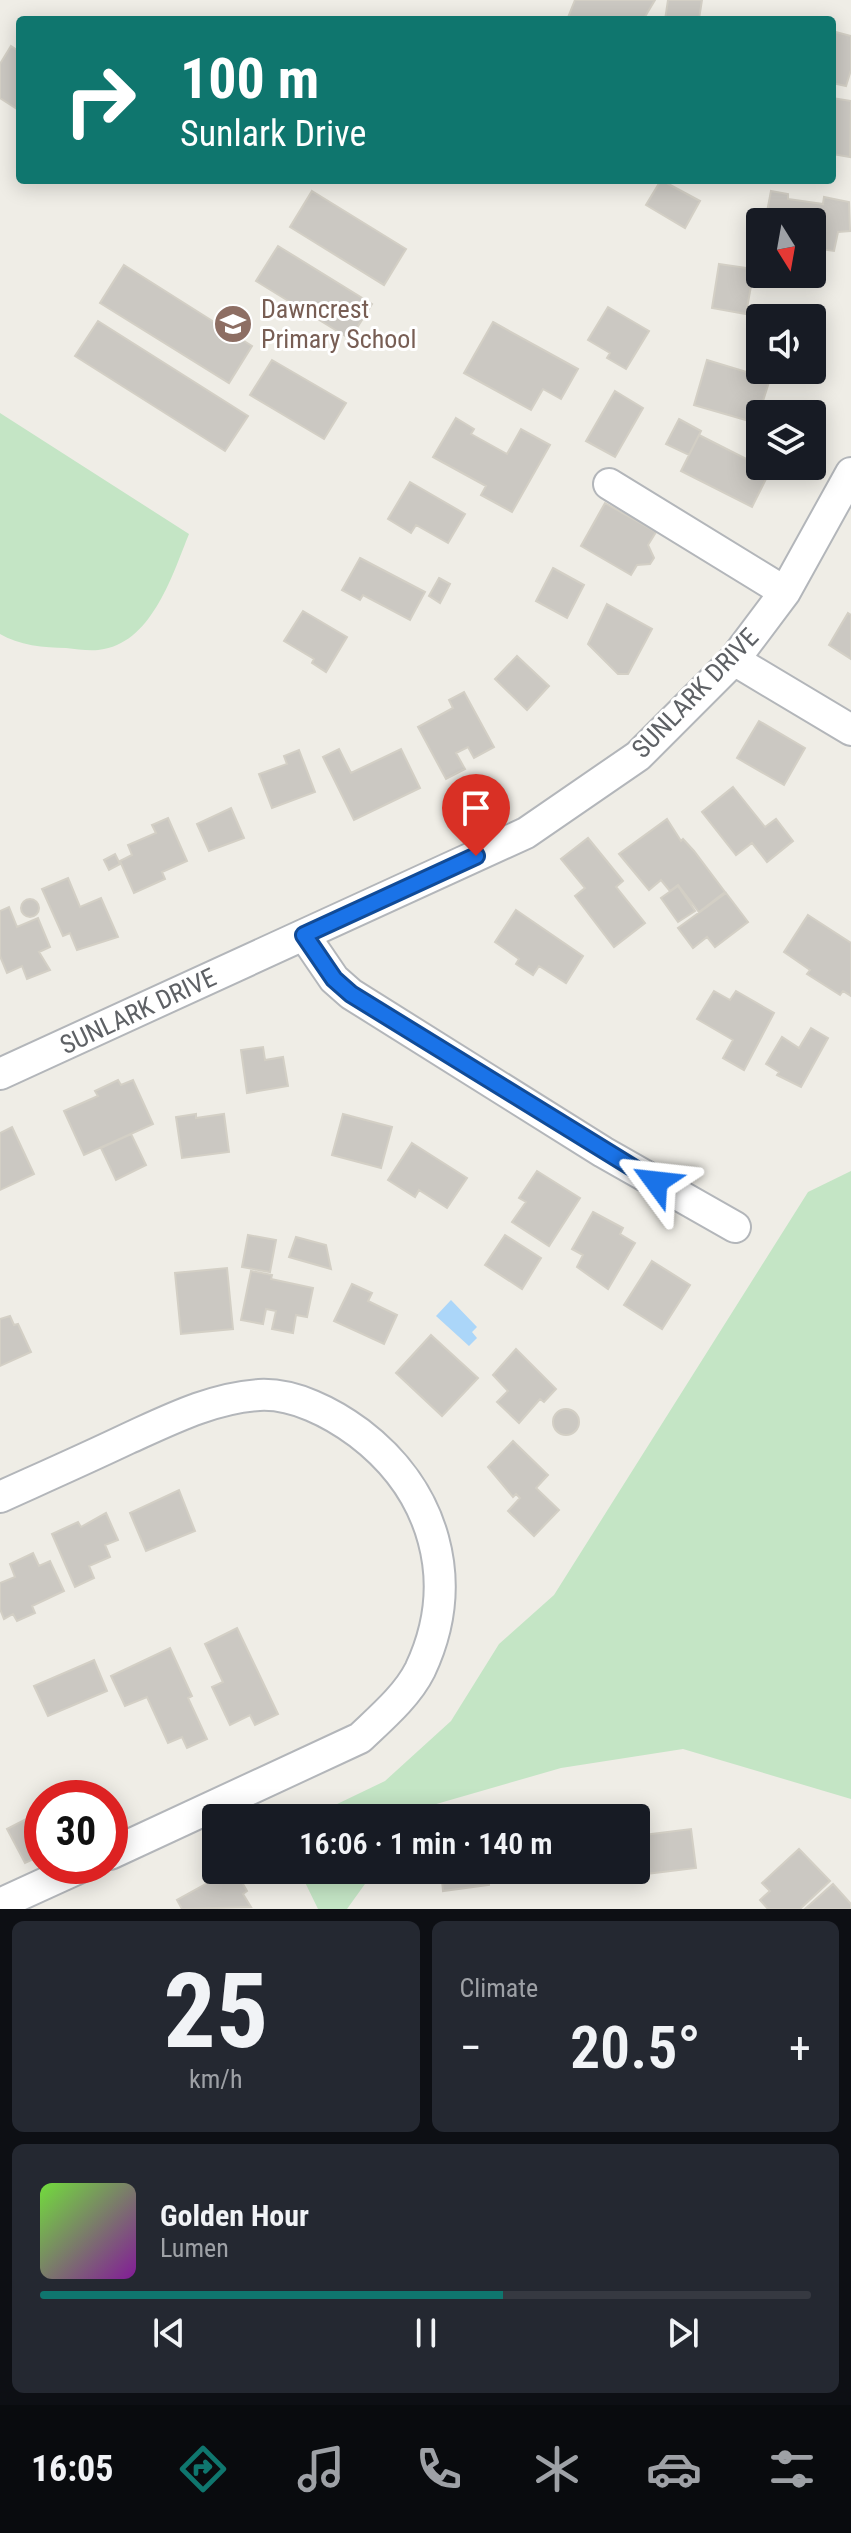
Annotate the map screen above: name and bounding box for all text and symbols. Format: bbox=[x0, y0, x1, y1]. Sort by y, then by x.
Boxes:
text: 100 m bbox=[180, 46, 319, 112]
icon: right bbox=[48, 48, 152, 152]
text: Sunlark Drive bbox=[180, 113, 366, 155]
north arrow bbox=[746, 208, 826, 288]
map controls bbox=[746, 208, 826, 480]
place label: Dawncrest Primary School bbox=[261, 294, 416, 354]
school or university icon: Dawncrest Primary School bbox=[212, 303, 254, 345]
button: sound bbox=[746, 304, 826, 384]
button: layers bbox=[746, 400, 826, 480]
street label: SUNLARK DRIVE bbox=[626, 622, 764, 764]
pin bbox=[442, 774, 510, 856]
icon: arrive bbox=[454, 786, 498, 830]
street label: SUNLARK DRIVE bbox=[55, 962, 221, 1060]
position arrow bbox=[614, 1140, 698, 1224]
speed limit sign: 30 bbox=[24, 1780, 128, 1884]
text: 16:06 · 1 min · 140 m bbox=[299, 1826, 553, 1861]
text: 25 bbox=[163, 1951, 268, 2072]
text: Climate bbox=[460, 1973, 538, 2003]
text: 20.5° bbox=[570, 2012, 701, 2083]
text: − bbox=[460, 2022, 482, 2074]
text: + bbox=[789, 2022, 811, 2074]
text: km/h bbox=[189, 2064, 243, 2094]
text: Golden Hour bbox=[160, 2198, 309, 2233]
text: Lumen bbox=[160, 2233, 229, 2263]
icon: previous bbox=[147, 2311, 191, 2355]
icon: pause bbox=[404, 2311, 448, 2355]
icon: next bbox=[661, 2311, 705, 2355]
icon: directions bbox=[175, 2441, 231, 2497]
icon: music bbox=[293, 2441, 349, 2497]
icon: phone bbox=[411, 2441, 467, 2497]
icon: climate bbox=[529, 2441, 585, 2497]
icon: car bbox=[646, 2441, 702, 2497]
icon: filters bbox=[764, 2441, 820, 2497]
text: 16:05 bbox=[31, 2448, 114, 2490]

